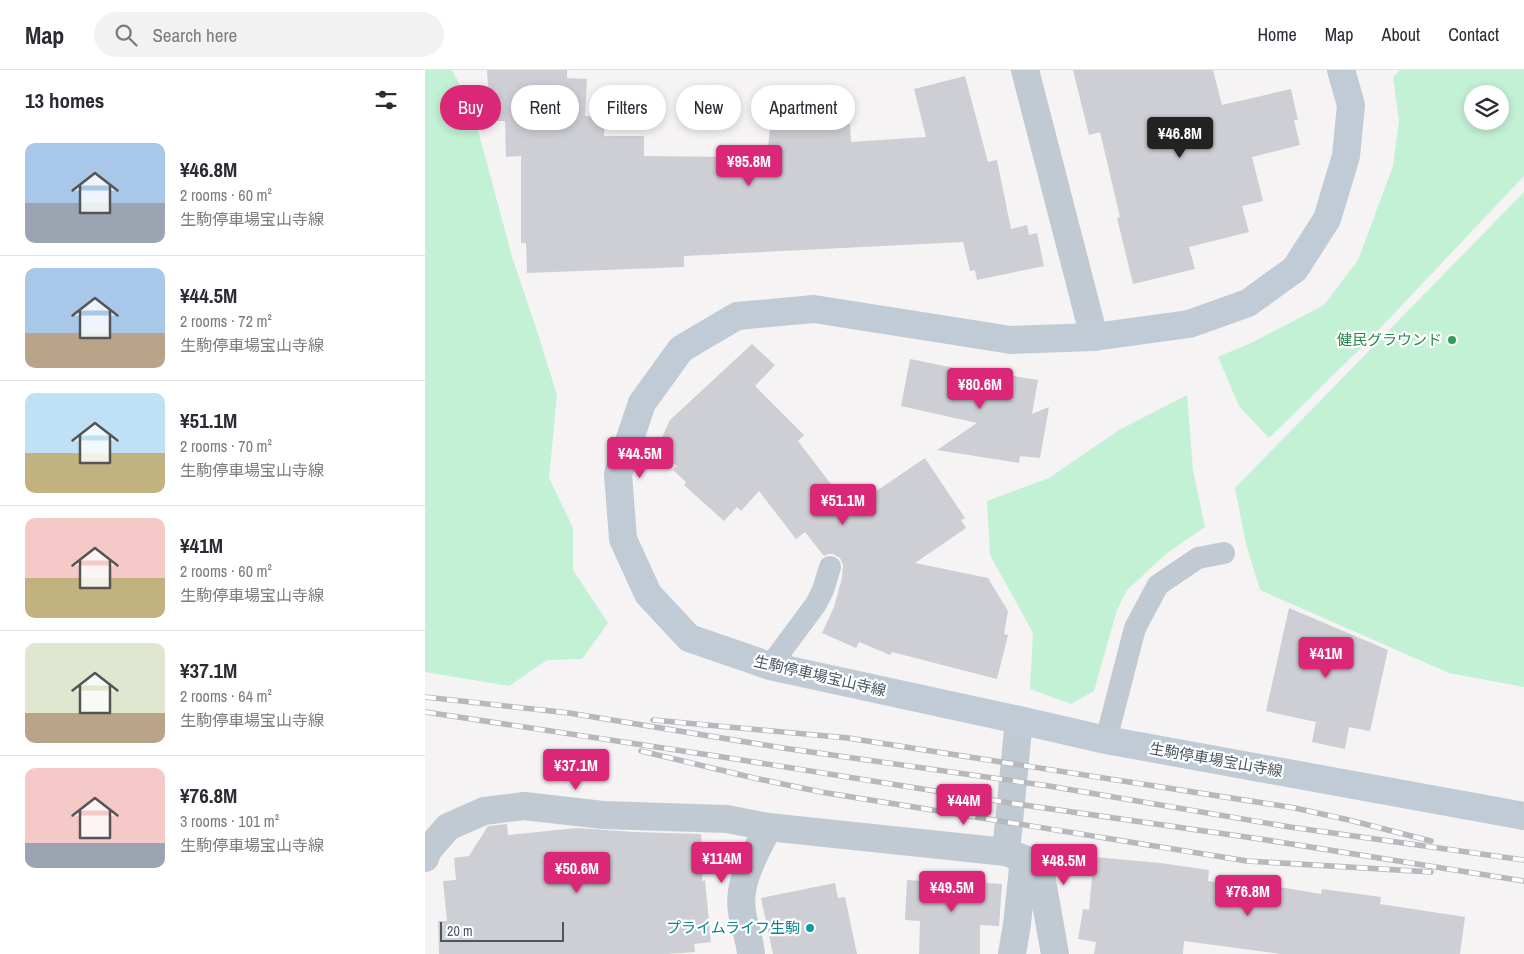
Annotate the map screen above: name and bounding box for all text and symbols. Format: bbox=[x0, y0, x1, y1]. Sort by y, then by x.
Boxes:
search box bbox=[94, 12, 444, 57]
text: Map bbox=[25, 19, 64, 51]
icon: search bbox=[112, 21, 140, 49]
text: Search here bbox=[152, 22, 237, 48]
text: Home bbox=[1257, 22, 1297, 47]
text: Map bbox=[1325, 22, 1354, 47]
text: About bbox=[1382, 22, 1420, 47]
text: Contact bbox=[1448, 22, 1499, 47]
chip: Buy bbox=[440, 85, 501, 130]
chip: Rent bbox=[511, 85, 579, 130]
chip: Filters bbox=[589, 85, 666, 130]
chip: New bbox=[676, 85, 741, 130]
chip: Apartment bbox=[751, 85, 855, 130]
map controls bbox=[1464, 85, 1509, 130]
button: layers bbox=[1464, 85, 1509, 130]
text: 13 homes bbox=[25, 86, 104, 115]
icon: filters bbox=[372, 86, 400, 114]
pin: ¥46.8M bbox=[1139, 116, 1221, 159]
text: ¥46.8M bbox=[1158, 122, 1202, 144]
pin: ¥95.8M bbox=[708, 144, 790, 187]
text: ¥95.8M bbox=[727, 150, 771, 172]
text: ¥46.8M bbox=[180, 155, 237, 184]
icon: home bbox=[65, 163, 125, 223]
text: 2 rooms · 60 m² bbox=[180, 184, 272, 206]
text: 生駒停車場宝山寺線 bbox=[180, 208, 324, 230]
text: ¥44.5M bbox=[180, 281, 237, 310]
icon: home bbox=[65, 288, 125, 348]
text: 2 rooms · 72 m² bbox=[180, 310, 272, 332]
place label: 健民グラウンド bbox=[1337, 329, 1442, 350]
text: 生駒停車場宝山寺線 bbox=[180, 334, 324, 356]
marker: 健民グラウンド bbox=[1446, 334, 1458, 346]
pin: ¥80.6M bbox=[939, 368, 1021, 410]
text: ¥80.6M bbox=[958, 373, 1002, 395]
text: ¥51.1M bbox=[180, 406, 237, 435]
icon: home bbox=[65, 413, 125, 473]
text: 2 rooms · 70 m² bbox=[180, 435, 272, 457]
pin: ¥44.5M bbox=[599, 436, 681, 479]
text: ¥44.5M bbox=[618, 442, 662, 464]
text: 生駒停車場宝山寺線 bbox=[180, 459, 324, 481]
pin: ¥51.1M bbox=[802, 484, 884, 526]
text: ¥51.1M bbox=[821, 489, 865, 511]
text: ¥41M bbox=[180, 531, 223, 560]
icon: home bbox=[65, 538, 125, 598]
text: 2 rooms · 60 m² bbox=[180, 560, 272, 582]
text: 生駒停車場宝山寺線 bbox=[180, 584, 324, 606]
pin: ¥41M bbox=[1296, 636, 1356, 679]
text: ¥41M bbox=[1310, 642, 1342, 664]
street label: 生駒停車場宝山寺線 bbox=[752, 650, 888, 701]
text: ¥37.1M bbox=[180, 656, 237, 685]
icon: home bbox=[65, 663, 125, 723]
text: 2 rooms · 64 m² bbox=[180, 685, 272, 707]
text: 生駒停車場宝山寺線 bbox=[180, 709, 324, 731]
street label: 生駒停車場宝山寺線 bbox=[1148, 737, 1284, 782]
pin: ¥37.1M bbox=[535, 748, 617, 791]
text: ¥37.1M bbox=[554, 754, 598, 776]
text: ¥76.8M bbox=[180, 781, 237, 810]
pin: ¥44M bbox=[934, 784, 994, 826]
icon: home bbox=[65, 788, 125, 848]
text: ¥44M bbox=[948, 789, 980, 811]
text: 3 rooms · 101 m² bbox=[180, 810, 279, 832]
text: 生駒停車場宝山寺線 bbox=[180, 834, 324, 856]
pin: ¥114M bbox=[687, 842, 757, 884]
pin: ¥48.5M bbox=[1023, 844, 1105, 886]
text: ¥114M bbox=[702, 847, 742, 869]
text: ¥48.5M bbox=[1042, 849, 1086, 871]
pin: ¥50.6M bbox=[536, 852, 618, 894]
text: ¥50.6M bbox=[555, 857, 599, 879]
pin: ¥49.5M bbox=[911, 870, 993, 913]
pin: ¥76.8M bbox=[1207, 874, 1289, 917]
text: ¥49.5M bbox=[930, 876, 974, 898]
text: ¥76.8M bbox=[1226, 880, 1270, 902]
place label: プライムライフ生駒 bbox=[666, 917, 800, 938]
scale bar bbox=[440, 919, 564, 942]
text: 20 m bbox=[447, 922, 473, 940]
marker: プライムライフ生駒 bbox=[804, 922, 816, 934]

